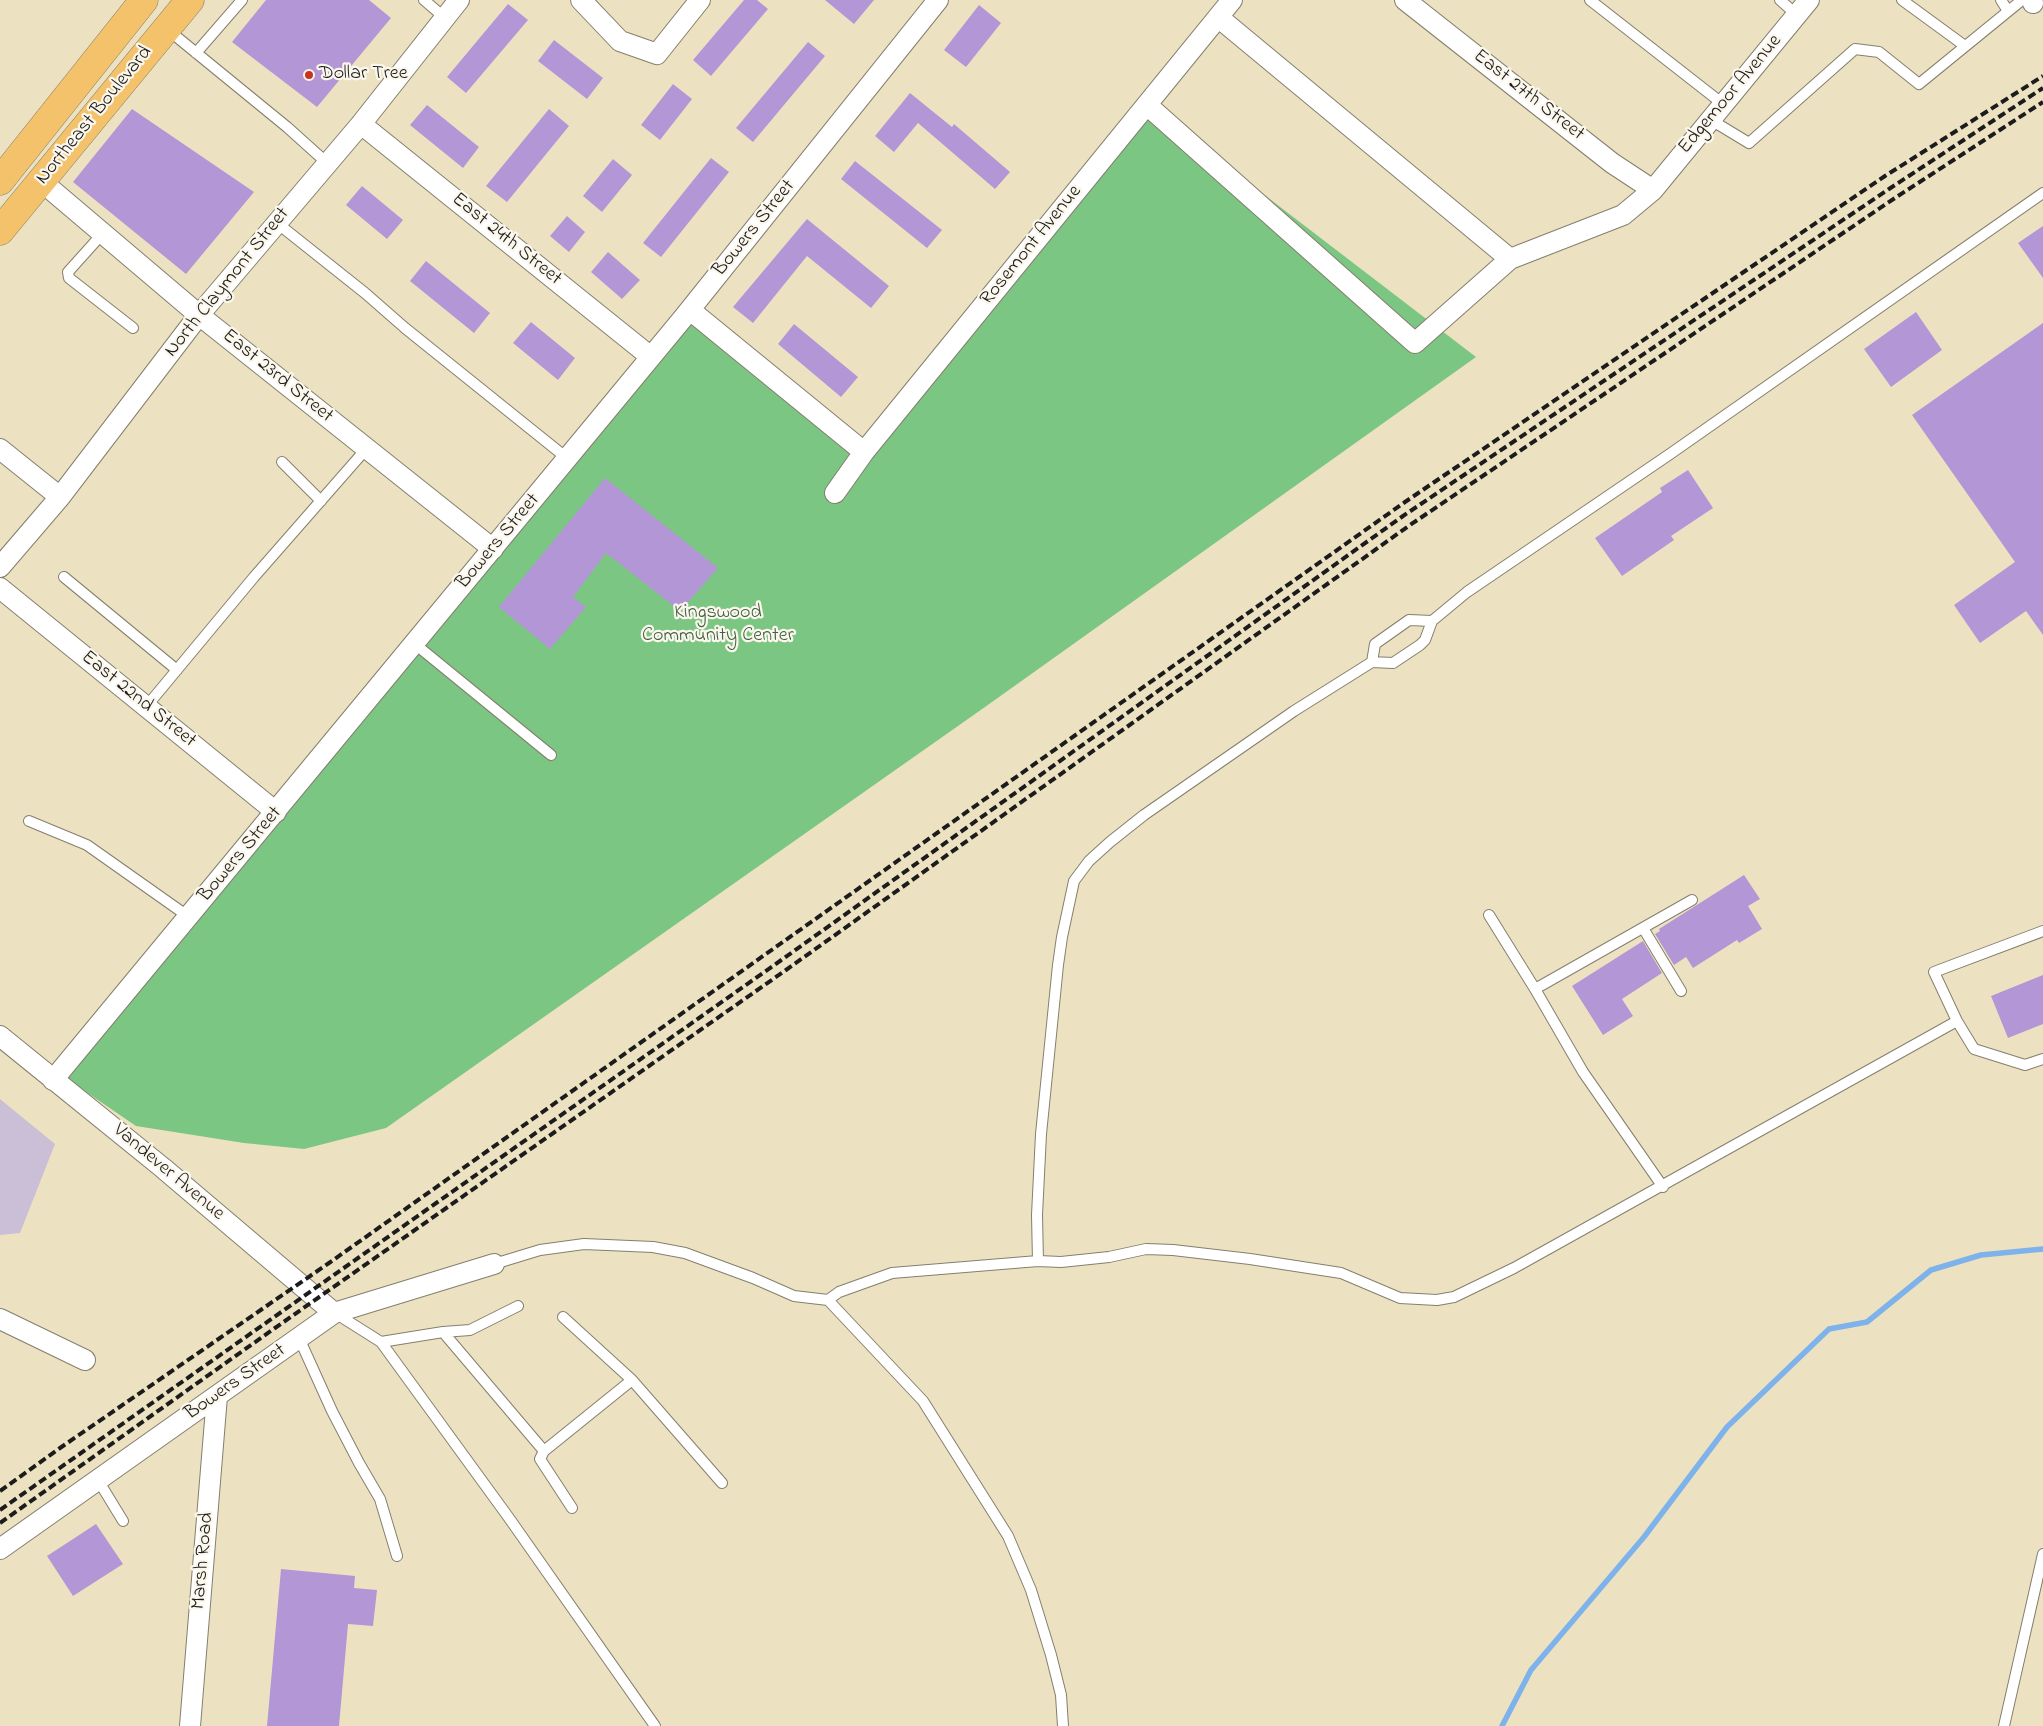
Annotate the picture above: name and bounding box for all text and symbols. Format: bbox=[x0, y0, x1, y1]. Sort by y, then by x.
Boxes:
street label: Edgemoor Avenue bbox=[1674, 30, 1788, 160]
street label: Northeast Boulevard bbox=[32, 42, 158, 190]
street label: East 27th Street bbox=[1468, 45, 1588, 147]
place label: Dollar Tree bbox=[319, 63, 408, 87]
marker: Dollar Tree bbox=[303, 69, 315, 81]
street label: Bowers Street bbox=[709, 176, 801, 282]
street label: Rosemont Avenue bbox=[976, 181, 1088, 311]
street label: East 24th Street bbox=[446, 188, 566, 292]
street label: North Claymont Street bbox=[160, 203, 296, 363]
street label: East 23rd Street bbox=[217, 325, 337, 429]
street label: Bowers Street bbox=[452, 489, 546, 595]
park label: Kingswood Community Center bbox=[642, 602, 794, 649]
street label: East 22nd Street bbox=[76, 646, 200, 754]
street label: Bowers Street bbox=[194, 802, 288, 908]
street label: Vandever Avenue bbox=[107, 1119, 229, 1227]
street label: Bowers Street bbox=[181, 1339, 291, 1427]
street label: Marsh Road bbox=[188, 1511, 220, 1611]

